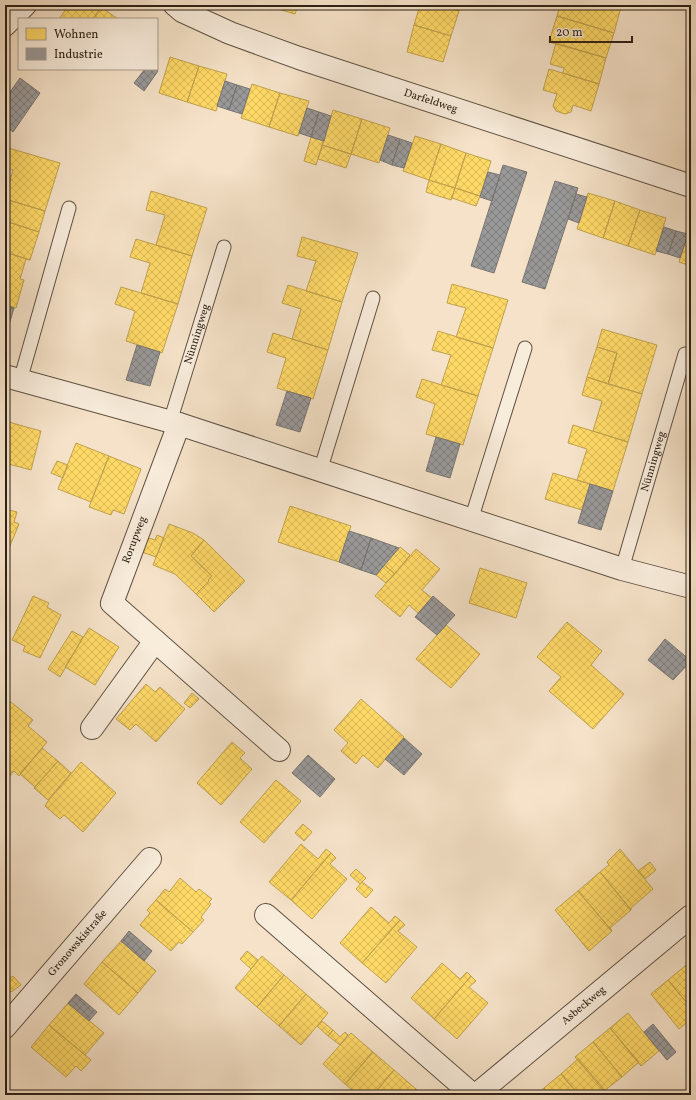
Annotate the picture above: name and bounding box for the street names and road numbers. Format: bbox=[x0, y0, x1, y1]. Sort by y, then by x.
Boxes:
street label: Darfeldweg bbox=[402, 85, 460, 117]
street label: Nünningweg bbox=[181, 302, 214, 366]
street label: Nünningweg bbox=[638, 429, 670, 494]
street label: Rorupweg bbox=[119, 514, 151, 566]
street label: Gronowskistraße bbox=[44, 906, 111, 980]
street label: Asbeckweg bbox=[558, 982, 609, 1028]

